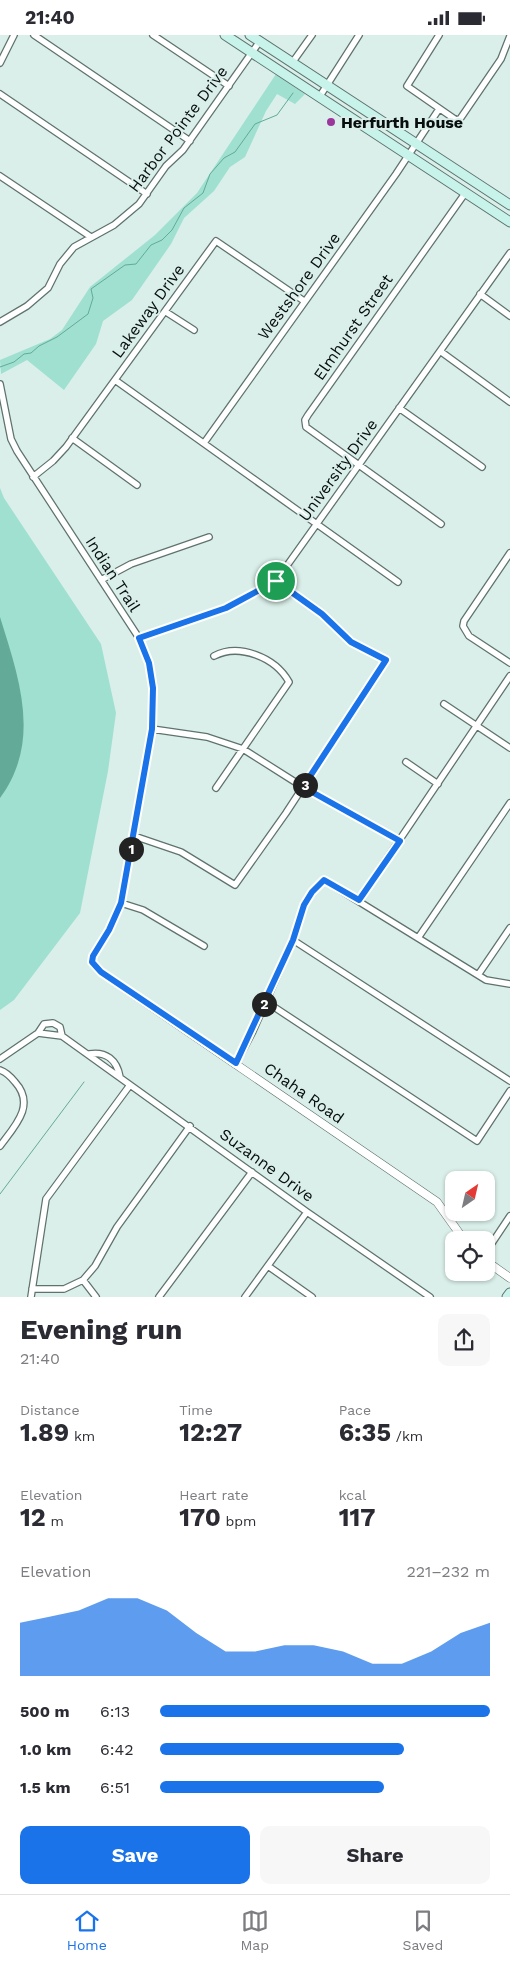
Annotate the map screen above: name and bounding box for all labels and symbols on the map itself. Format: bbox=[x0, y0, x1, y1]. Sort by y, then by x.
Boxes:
street label: Harbor Pointe Drive bbox=[124, 62, 232, 196]
place label: Herfurth House bbox=[341, 113, 463, 132]
marker: Herfurth House bbox=[325, 116, 337, 128]
street label: Westshore Drive bbox=[254, 229, 344, 343]
street label: Lakeway Drive bbox=[108, 260, 188, 362]
street label: Elmhurst Street bbox=[309, 270, 397, 384]
street label: University Drive bbox=[295, 415, 381, 525]
street label: Indian Trail bbox=[82, 533, 144, 615]
pin bbox=[255, 560, 297, 602]
pin: 3 bbox=[292, 773, 318, 797]
pin: 1 bbox=[118, 837, 144, 861]
pin: 2 bbox=[252, 991, 276, 1017]
street label: Chaha Road bbox=[260, 1059, 348, 1127]
street label: Suzanne Drive bbox=[216, 1124, 318, 1206]
north arrow bbox=[445, 1171, 495, 1221]

